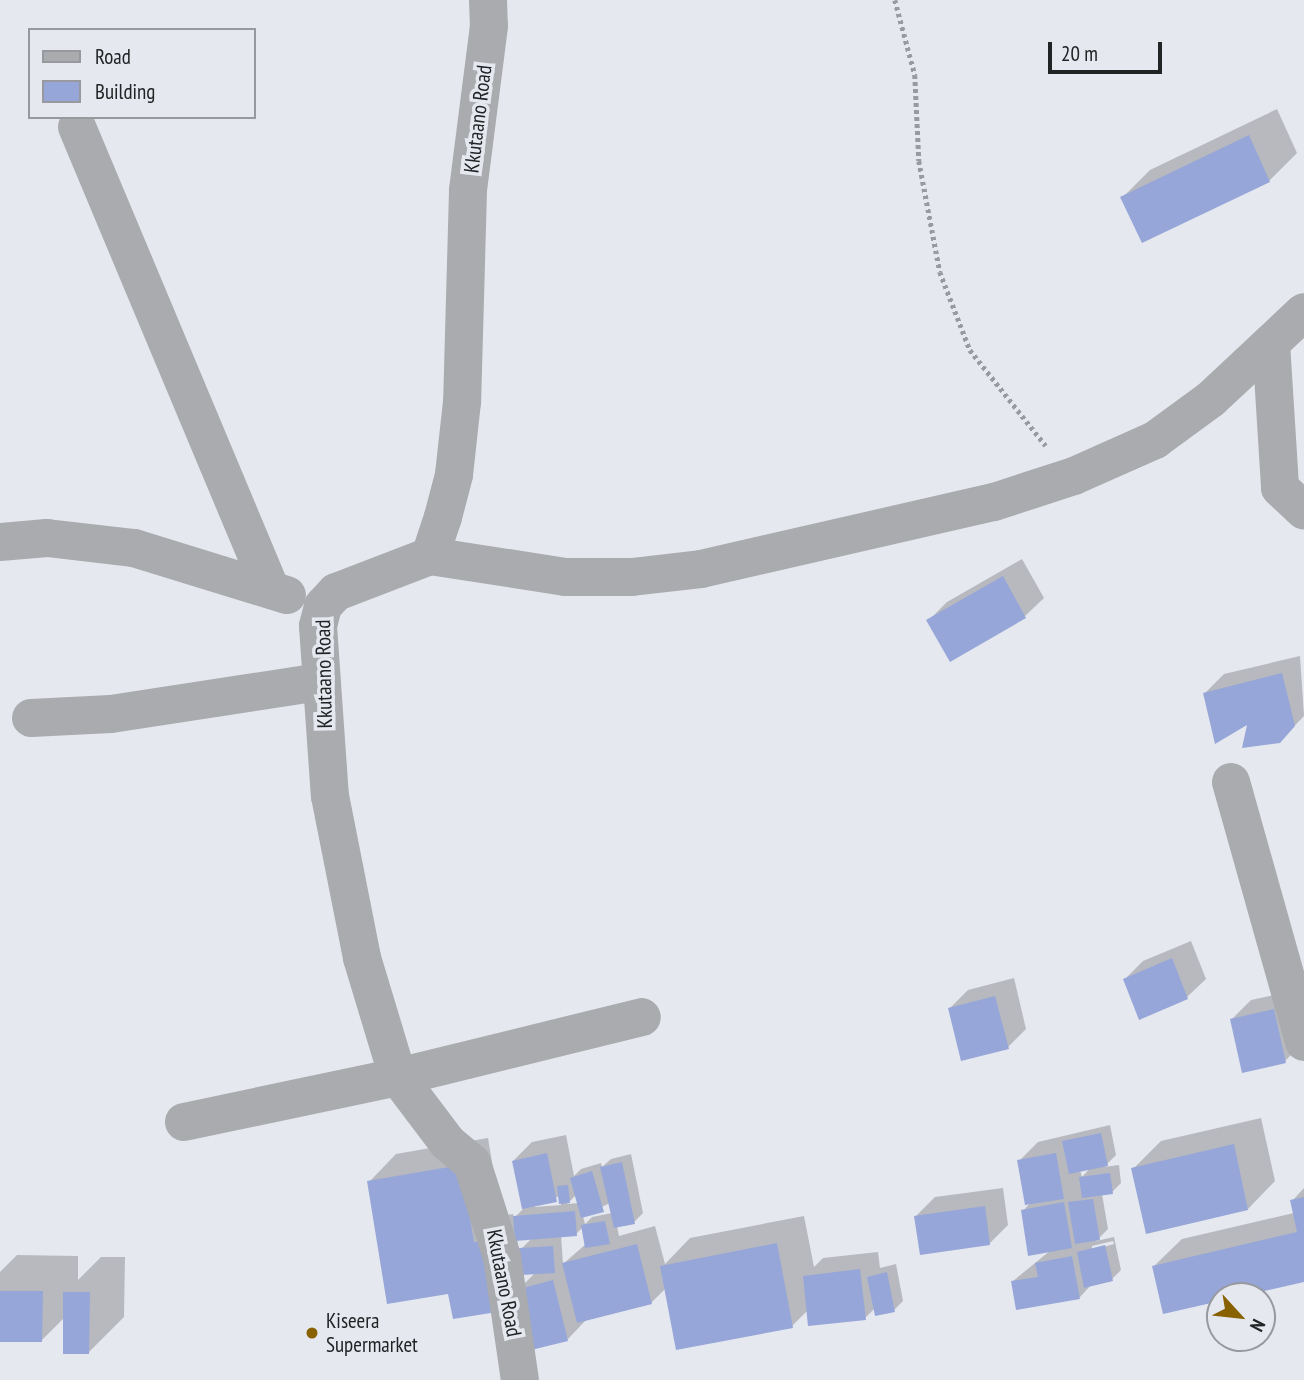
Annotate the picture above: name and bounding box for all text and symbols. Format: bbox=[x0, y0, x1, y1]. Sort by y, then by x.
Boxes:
legend bbox=[28, 28, 256, 119]
scale bar bbox=[1052, 28, 1166, 72]
text: 20 m bbox=[1061, 40, 1098, 67]
text: Road bbox=[95, 43, 131, 70]
street label: Kkutaano Road bbox=[459, 63, 497, 175]
text: Building bbox=[95, 78, 155, 105]
street label: Kkutaano Road bbox=[310, 619, 338, 729]
street label: Kkutaano Road bbox=[481, 1227, 527, 1339]
north arrow bbox=[1206, 1282, 1276, 1352]
place label: Kiseera Supermarket bbox=[326, 1308, 418, 1358]
text: N bbox=[1245, 1316, 1271, 1336]
marker: Kiseera Supermarket bbox=[304, 1325, 320, 1341]

